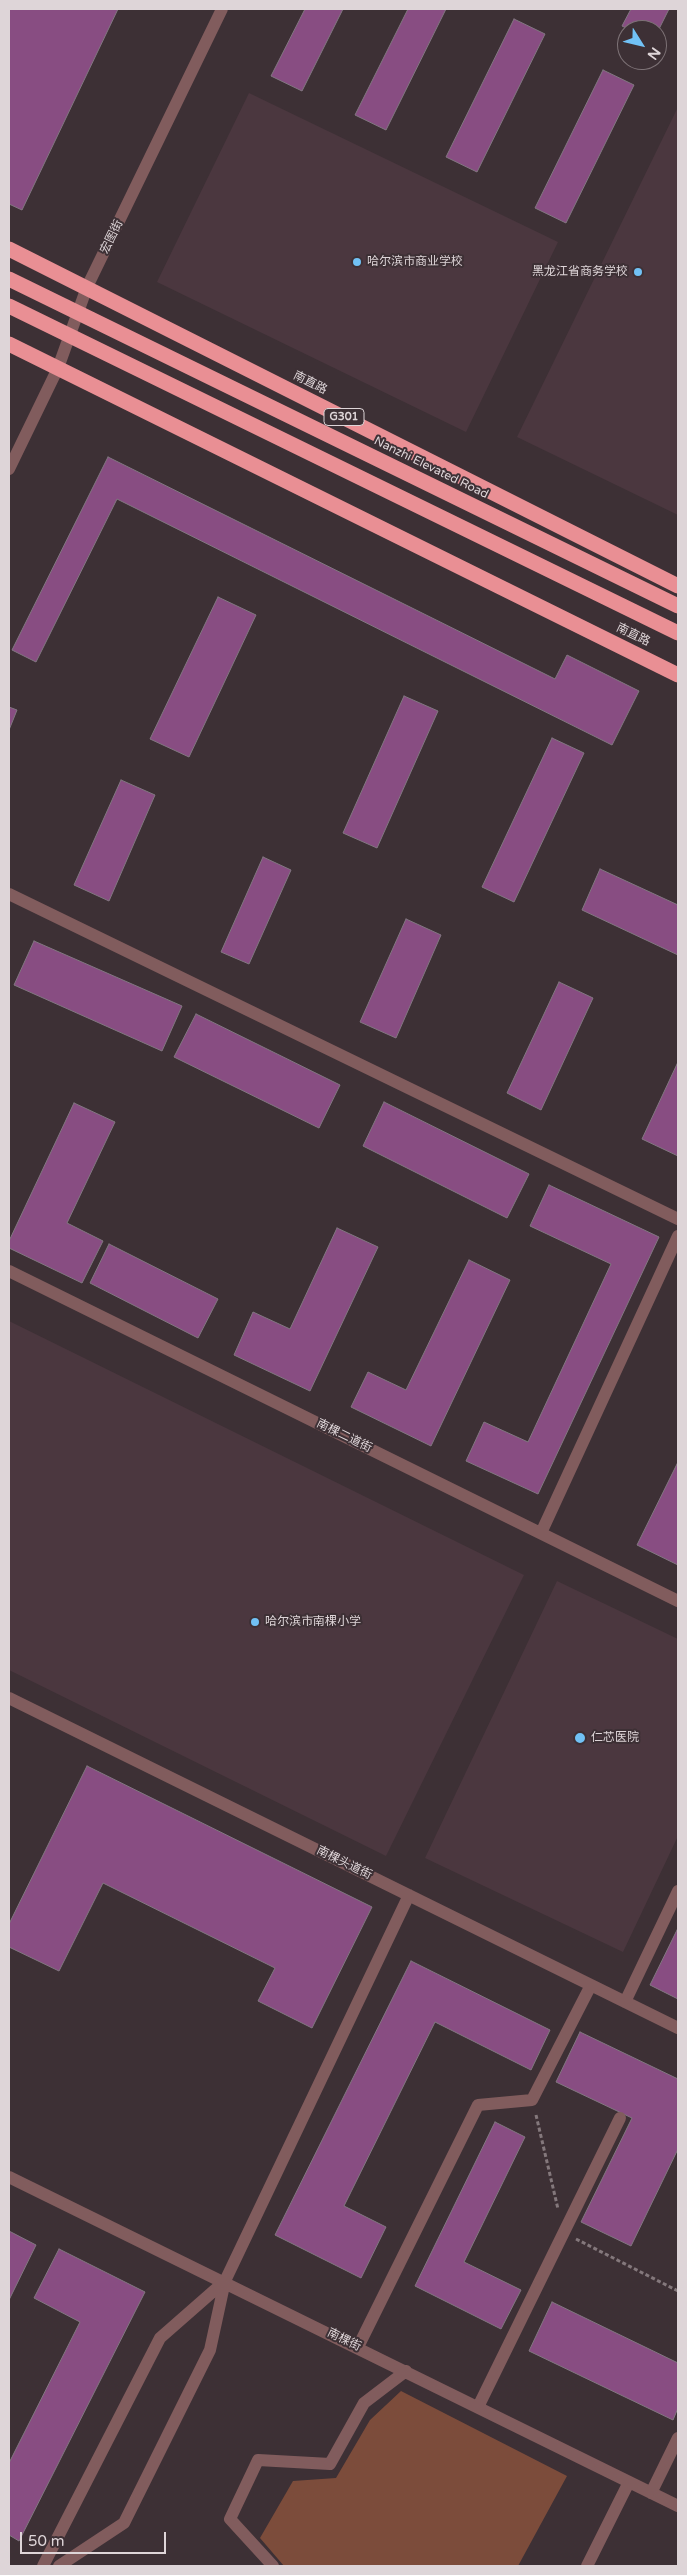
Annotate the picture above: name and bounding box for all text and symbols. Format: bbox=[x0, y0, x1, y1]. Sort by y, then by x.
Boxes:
north arrow bbox=[617, 20, 667, 70]
text: N bbox=[644, 44, 664, 63]
street label: 宏图街 bbox=[98, 218, 126, 256]
place label: 哈尔滨市商业学校 bbox=[367, 255, 463, 269]
marker: 哈尔滨市商业学校 bbox=[351, 256, 363, 268]
place label: 黑龙江省商务学校 bbox=[532, 265, 628, 279]
marker: 黑龙江省商务学校 bbox=[632, 266, 644, 278]
street label: 南直路 bbox=[291, 368, 329, 398]
road number: G301 bbox=[324, 408, 364, 426]
street label: Nanzhi Elevated Road bbox=[371, 434, 491, 502]
street label: 南直路 bbox=[614, 621, 652, 649]
street label: 南棵二道街 bbox=[314, 1416, 374, 1456]
place label: 哈尔滨市南棵小学 bbox=[265, 1615, 361, 1629]
marker: 哈尔滨市南棵小学 bbox=[249, 1616, 261, 1628]
marker: 仁芯医院 bbox=[573, 1731, 587, 1745]
place label: 仁芯医院 bbox=[591, 1731, 639, 1745]
street label: 南棵头道街 bbox=[314, 1843, 374, 1883]
street label: 南棵街 bbox=[325, 2326, 363, 2354]
scale bar bbox=[22, 2522, 169, 2554]
text: 50 m bbox=[28, 2532, 65, 2550]

